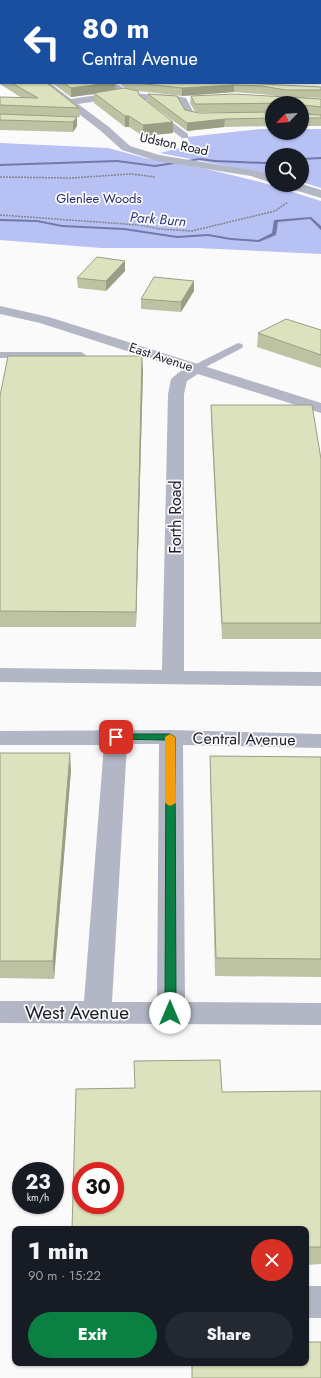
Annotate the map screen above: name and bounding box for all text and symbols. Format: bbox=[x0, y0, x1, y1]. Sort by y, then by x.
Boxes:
text: 80 m bbox=[82, 8, 149, 49]
icon: left bbox=[16, 16, 68, 68]
text: Central Avenue bbox=[82, 46, 198, 72]
north arrow bbox=[265, 96, 309, 140]
map controls bbox=[265, 96, 309, 192]
street label: Udston Road bbox=[138, 127, 210, 161]
button: search bbox=[265, 148, 309, 192]
park label: Glenlee Woods bbox=[56, 189, 142, 208]
water label: Park Burn bbox=[129, 207, 187, 231]
street label: East Avenue bbox=[127, 338, 196, 376]
street label: Forth Road bbox=[164, 480, 187, 554]
pin bbox=[99, 720, 133, 754]
icon: arrive bbox=[105, 726, 127, 748]
street label: Central Avenue bbox=[192, 727, 296, 751]
position arrow bbox=[149, 992, 191, 1034]
street label: West Avenue bbox=[25, 999, 129, 1026]
speed limit sign: 30 bbox=[72, 1162, 124, 1214]
text: 23 bbox=[25, 1168, 51, 1197]
text: km/h bbox=[27, 1190, 49, 1205]
text: 1 min bbox=[28, 1233, 89, 1268]
button: close bbox=[251, 1239, 293, 1281]
text: 90 m · 15:22 bbox=[28, 1266, 101, 1285]
button: Exit bbox=[28, 1312, 157, 1358]
button: Share bbox=[165, 1312, 293, 1358]

